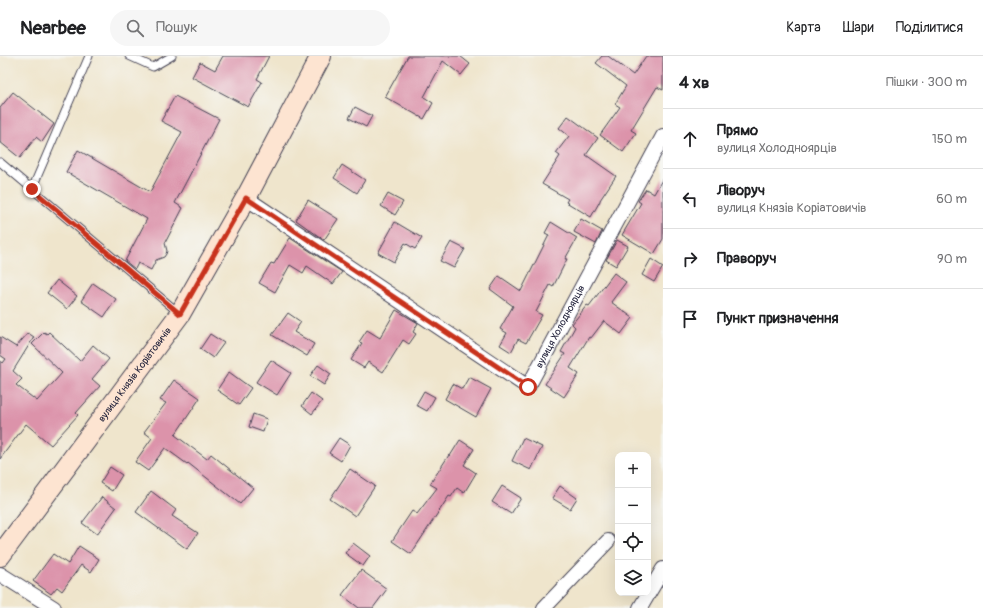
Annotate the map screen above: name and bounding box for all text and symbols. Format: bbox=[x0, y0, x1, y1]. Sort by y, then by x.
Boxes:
search box bbox=[110, 10, 390, 46]
text: Nearbee bbox=[20, 16, 86, 40]
icon: search bbox=[124, 17, 146, 39]
text: Пошук bbox=[156, 18, 198, 37]
text: Карта bbox=[786, 19, 821, 36]
text: Шари bbox=[843, 19, 874, 36]
text: Поділитися bbox=[896, 19, 963, 36]
text: 4 хв bbox=[679, 72, 709, 93]
text: Пішки · 300 m bbox=[886, 74, 967, 90]
text: Прямо bbox=[717, 121, 758, 140]
icon: ahead bbox=[679, 128, 701, 150]
text: 150 m bbox=[932, 131, 967, 147]
text: вулиця Холодноярців bbox=[717, 140, 837, 156]
route end bbox=[23, 180, 41, 198]
text: Ліворуч bbox=[717, 181, 765, 200]
icon: left bbox=[679, 188, 701, 210]
text: 60 m bbox=[936, 191, 967, 207]
text: вулиця Князів Коріатовичів bbox=[717, 200, 866, 216]
icon: right bbox=[679, 248, 701, 270]
text: Праворуч bbox=[717, 249, 777, 268]
text: 90 m bbox=[937, 251, 967, 267]
street label: вулиця Холодноярців bbox=[533, 283, 588, 370]
icon: arrive bbox=[679, 308, 701, 330]
text: Пункт призначення bbox=[717, 309, 838, 328]
street label: вулиця Князів Коріатовичів bbox=[96, 325, 174, 424]
route start bbox=[519, 378, 537, 396]
map controls bbox=[615, 452, 651, 596]
button: + bbox=[615, 452, 651, 488]
button: − bbox=[615, 488, 651, 524]
button: locate bbox=[615, 524, 651, 560]
button: layers bbox=[615, 560, 651, 596]

